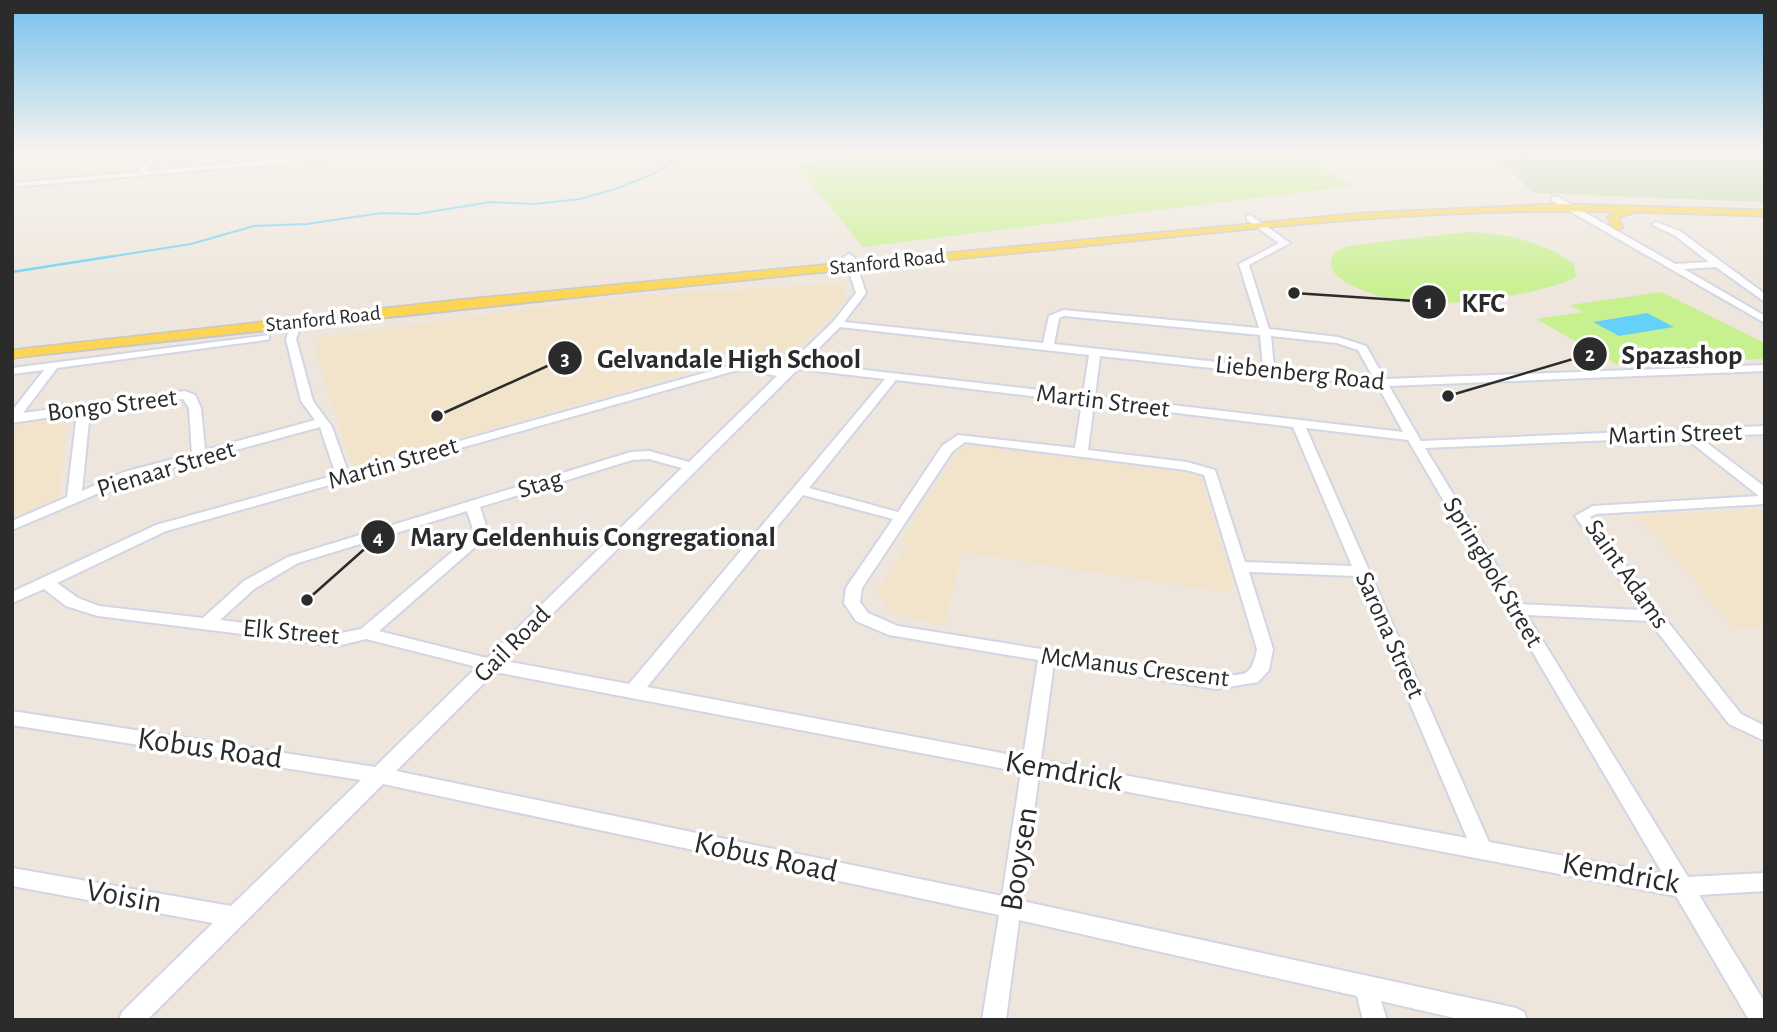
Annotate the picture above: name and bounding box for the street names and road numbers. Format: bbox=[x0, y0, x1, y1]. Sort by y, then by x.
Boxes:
street label: Stanford Road bbox=[828, 245, 946, 278]
street label: Stanford Road bbox=[264, 302, 382, 335]
street label: Liebenberg Road bbox=[1214, 351, 1386, 395]
street label: Martin Street bbox=[1035, 380, 1171, 422]
street label: Bongo Street bbox=[46, 384, 178, 426]
street label: Martin Street bbox=[1608, 419, 1742, 449]
street label: Martin Street bbox=[325, 432, 461, 494]
street label: Pienaar Street bbox=[94, 436, 238, 502]
street label: Stag bbox=[515, 465, 566, 503]
street label: Springbok Street bbox=[1438, 493, 1548, 651]
street label: Saint Adams bbox=[1580, 515, 1674, 633]
street label: Sarona Street bbox=[1351, 568, 1429, 702]
street label: Gail Road bbox=[469, 601, 555, 687]
street label: Elk Street bbox=[242, 615, 340, 649]
street label: McManus Crescent bbox=[1039, 643, 1231, 691]
street label: Kobus Road bbox=[135, 722, 285, 774]
street label: Kemdrick bbox=[1003, 745, 1126, 797]
street label: Booysen bbox=[995, 805, 1043, 913]
street label: Kobus Road bbox=[691, 826, 841, 888]
street label: Kemdrick bbox=[1560, 847, 1683, 899]
street label: Voisin bbox=[84, 874, 164, 918]

